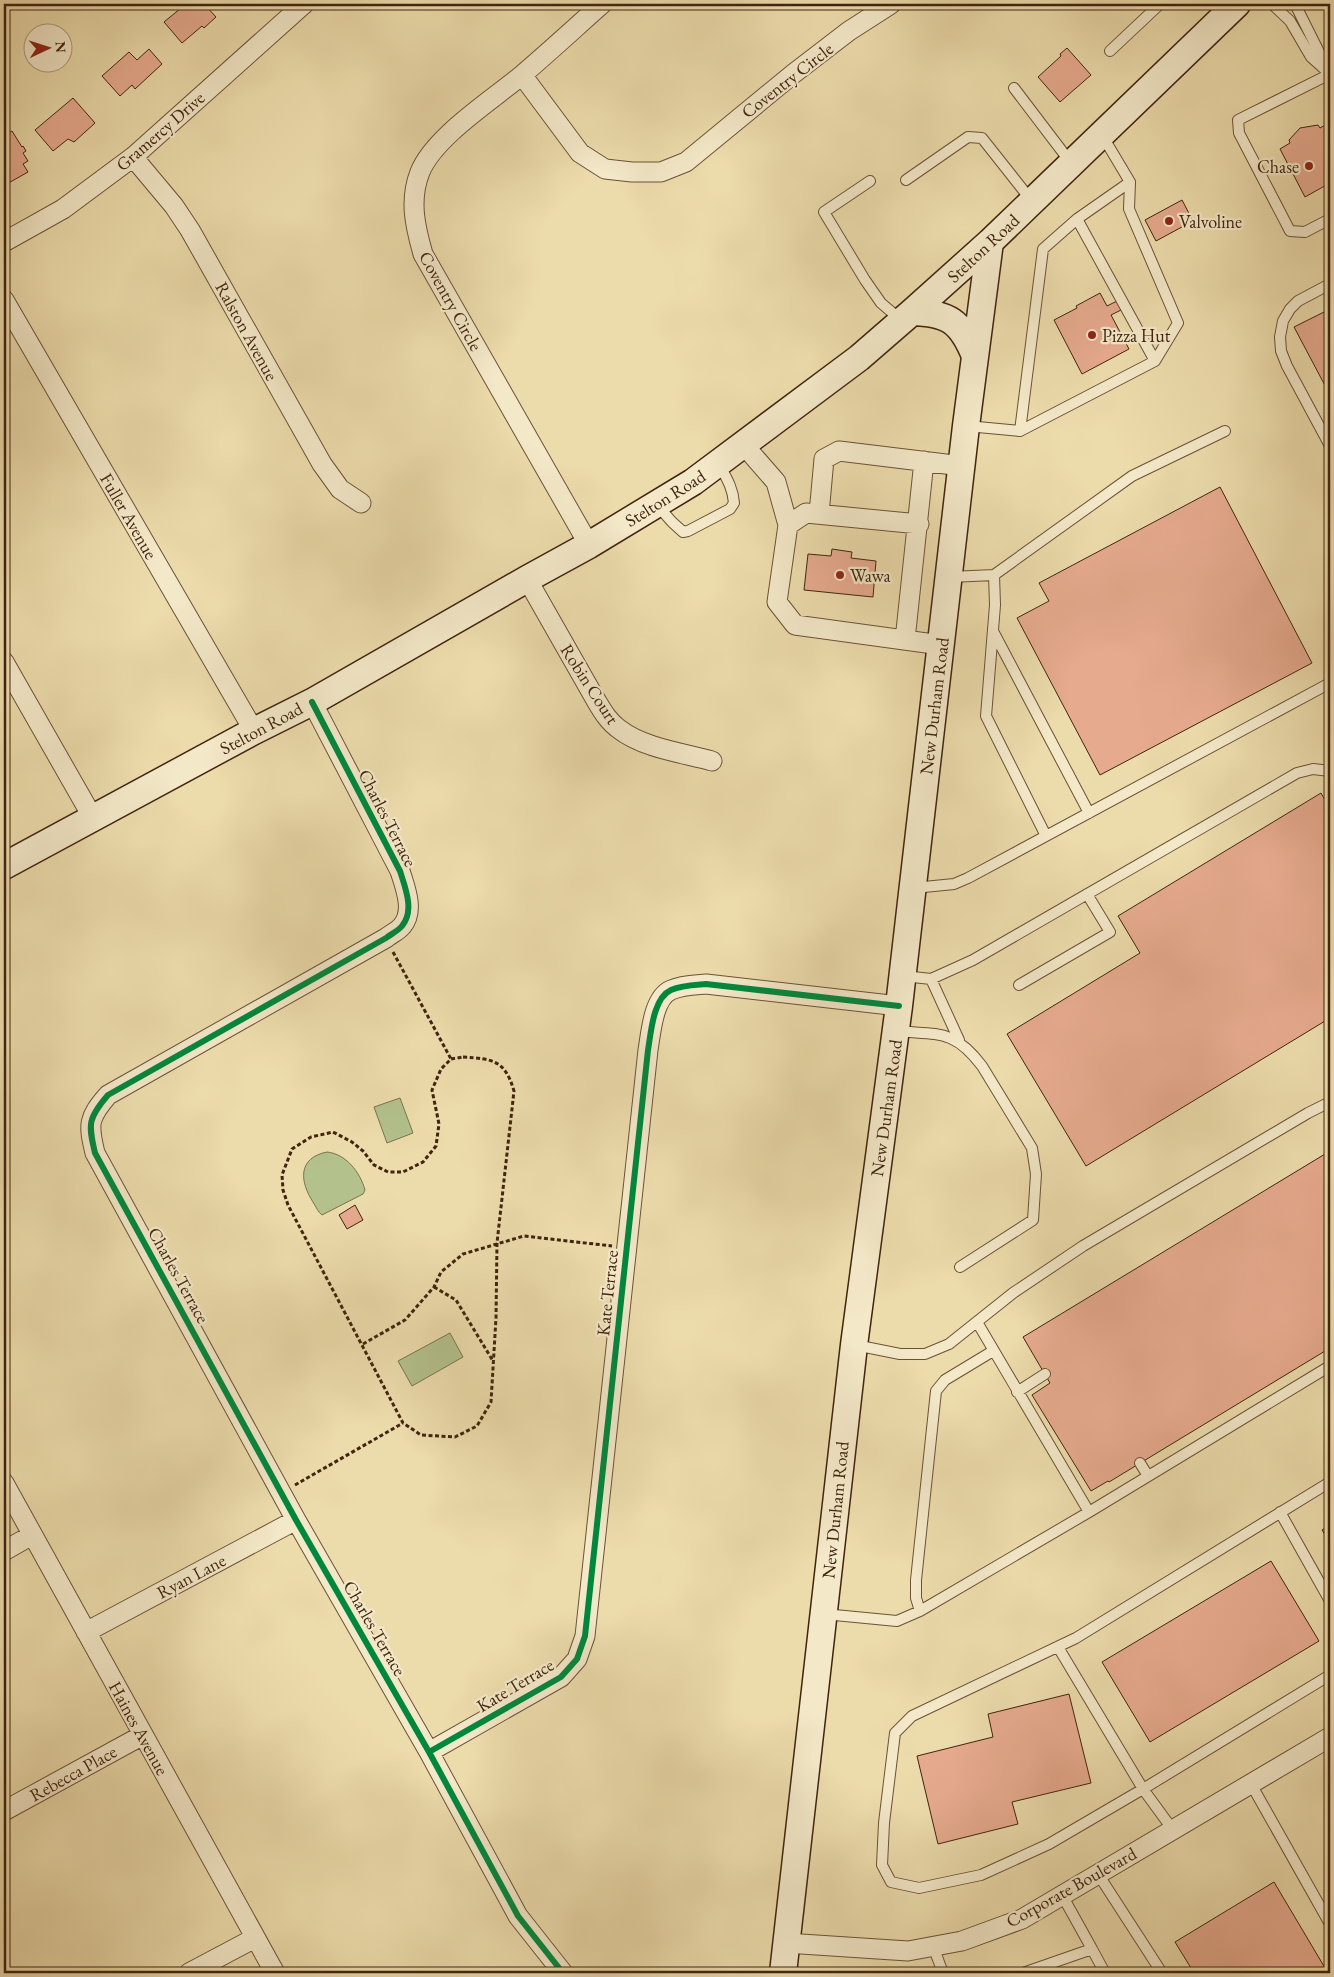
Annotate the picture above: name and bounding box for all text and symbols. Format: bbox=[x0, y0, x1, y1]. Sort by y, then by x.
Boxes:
north arrow bbox=[22, 22, 72, 72]
street label: Coventry Circle bbox=[736, 37, 838, 123]
text: N bbox=[52, 41, 70, 54]
street label: Gramercy Drive bbox=[111, 86, 209, 176]
place label: Chase bbox=[1257, 155, 1299, 178]
marker: Chase bbox=[1303, 160, 1315, 172]
street label: Stelton Road bbox=[942, 208, 1025, 287]
place label: Valvoline bbox=[1179, 210, 1242, 233]
marker: Valvoline bbox=[1163, 215, 1175, 227]
street label: Coventry Circle bbox=[414, 247, 488, 355]
street label: Ralston Avenue bbox=[210, 278, 284, 384]
place label: Pizza Hut bbox=[1102, 324, 1171, 347]
marker: Pizza Hut bbox=[1086, 329, 1098, 341]
street label: Stelton Road bbox=[620, 464, 710, 532]
street label: Fuller Avenue bbox=[95, 469, 163, 563]
place label: Wawa bbox=[850, 564, 892, 587]
marker: Wawa bbox=[834, 569, 846, 581]
street label: New Durham Road bbox=[914, 635, 954, 776]
street label: Robin Court bbox=[555, 639, 625, 729]
street label: Stelton Road bbox=[216, 696, 307, 759]
street label: Charles Terrace bbox=[354, 765, 422, 871]
street label: New Durham Road bbox=[865, 1037, 907, 1178]
street label: Charles Terrace bbox=[143, 1223, 215, 1327]
street label: Kate Terrace bbox=[591, 1249, 623, 1337]
street label: New Durham Road bbox=[816, 1439, 854, 1580]
street label: Ryan Lane bbox=[153, 1548, 229, 1604]
street label: Charles Terrace bbox=[338, 1576, 412, 1680]
street label: Kate Terrace bbox=[472, 1653, 558, 1717]
street label: Haines Avenue bbox=[104, 1677, 174, 1779]
street label: Rebecca Place bbox=[25, 1740, 121, 1806]
street label: Corporate Boulevard bbox=[1002, 1841, 1141, 1932]

